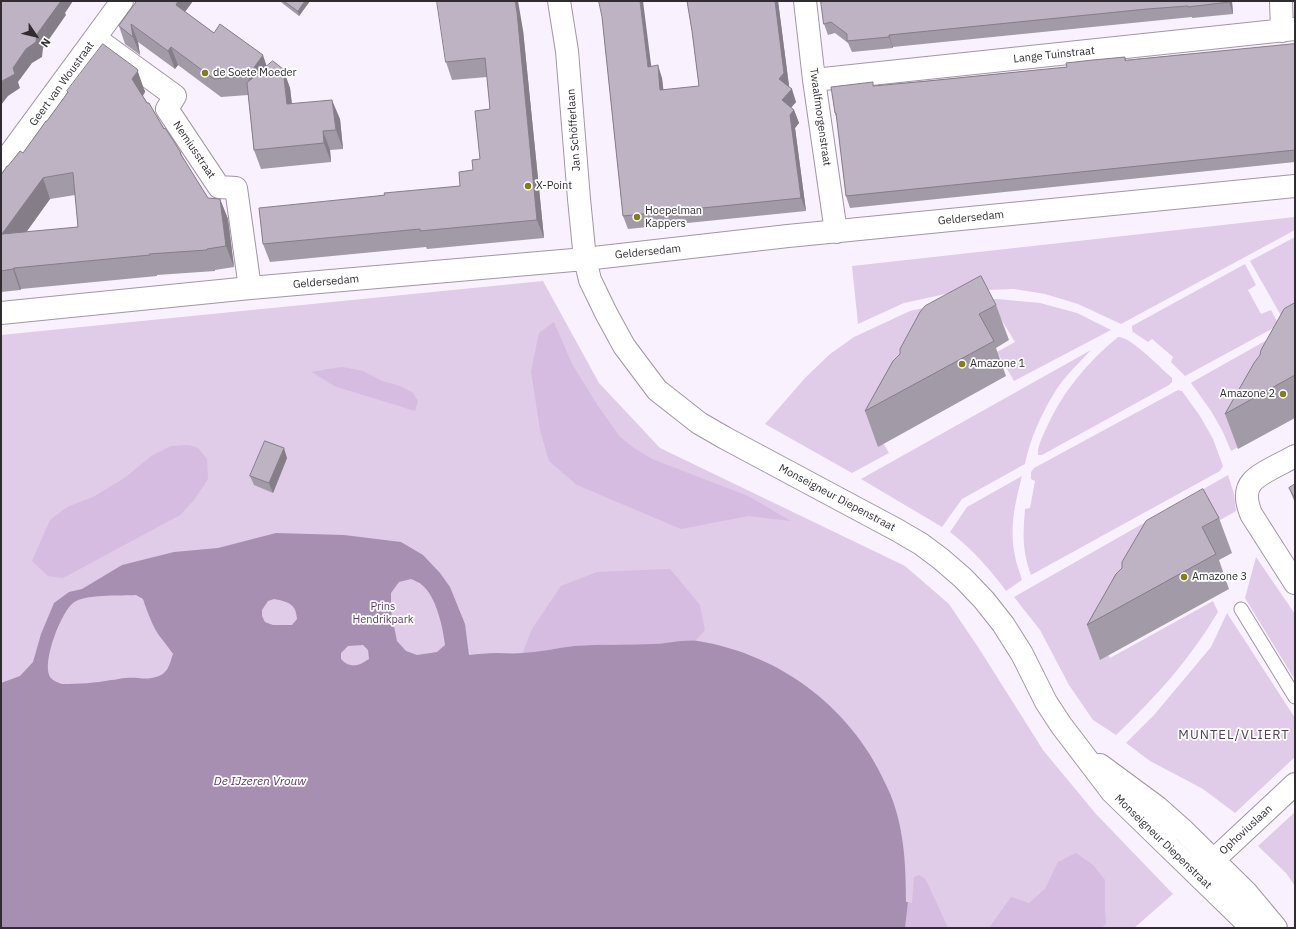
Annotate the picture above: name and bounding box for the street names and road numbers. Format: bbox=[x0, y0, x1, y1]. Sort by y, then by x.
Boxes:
street label: Geert van Woustraat bbox=[27, 39, 97, 129]
street label: Lange Tuinstraat bbox=[1013, 44, 1095, 66]
street label: Twaalfmorgenstraat bbox=[807, 67, 833, 167]
street label: Jan Schöfferlaan bbox=[565, 88, 583, 172]
street label: Nemiusstraat bbox=[170, 119, 218, 181]
street label: Geldersedam bbox=[937, 208, 1005, 228]
street label: Geldersedam bbox=[614, 242, 682, 262]
street label: Geldersedam bbox=[292, 273, 360, 291]
street label: Monseigneur Diepenstraat bbox=[776, 462, 898, 534]
street label: Monseigneur Diepenstraat bbox=[1112, 792, 1214, 892]
street label: Ophoviuslaan bbox=[1217, 802, 1275, 858]

